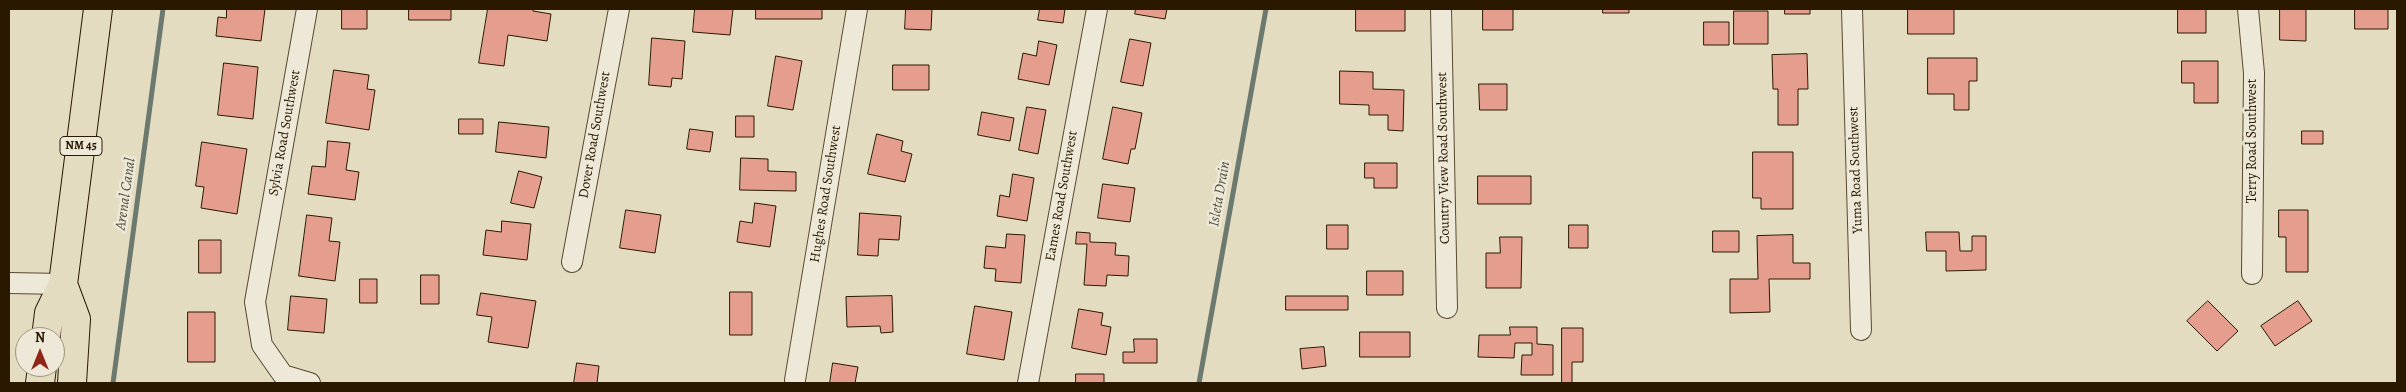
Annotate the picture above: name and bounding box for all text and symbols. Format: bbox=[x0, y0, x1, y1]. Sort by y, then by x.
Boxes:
street label: Sylvia Road Southwest bbox=[266, 69, 304, 197]
street label: Dover Road Southwest bbox=[576, 70, 614, 200]
street label: Country View Road Southwest bbox=[1434, 72, 1454, 244]
street label: Terry Road Southwest bbox=[2245, 79, 2261, 203]
street label: Yuma Road Southwest bbox=[1845, 106, 1867, 234]
street label: Hughes Road Southwest bbox=[807, 124, 845, 264]
street label: Eames Road Southwest bbox=[1042, 129, 1082, 263]
road number: NM 45 bbox=[60, 136, 102, 156]
water label: Arenal Canal bbox=[112, 157, 140, 231]
water label: Isleta Drain bbox=[1205, 160, 1235, 228]
north arrow bbox=[15, 327, 65, 377]
text: N bbox=[35, 328, 45, 347]

